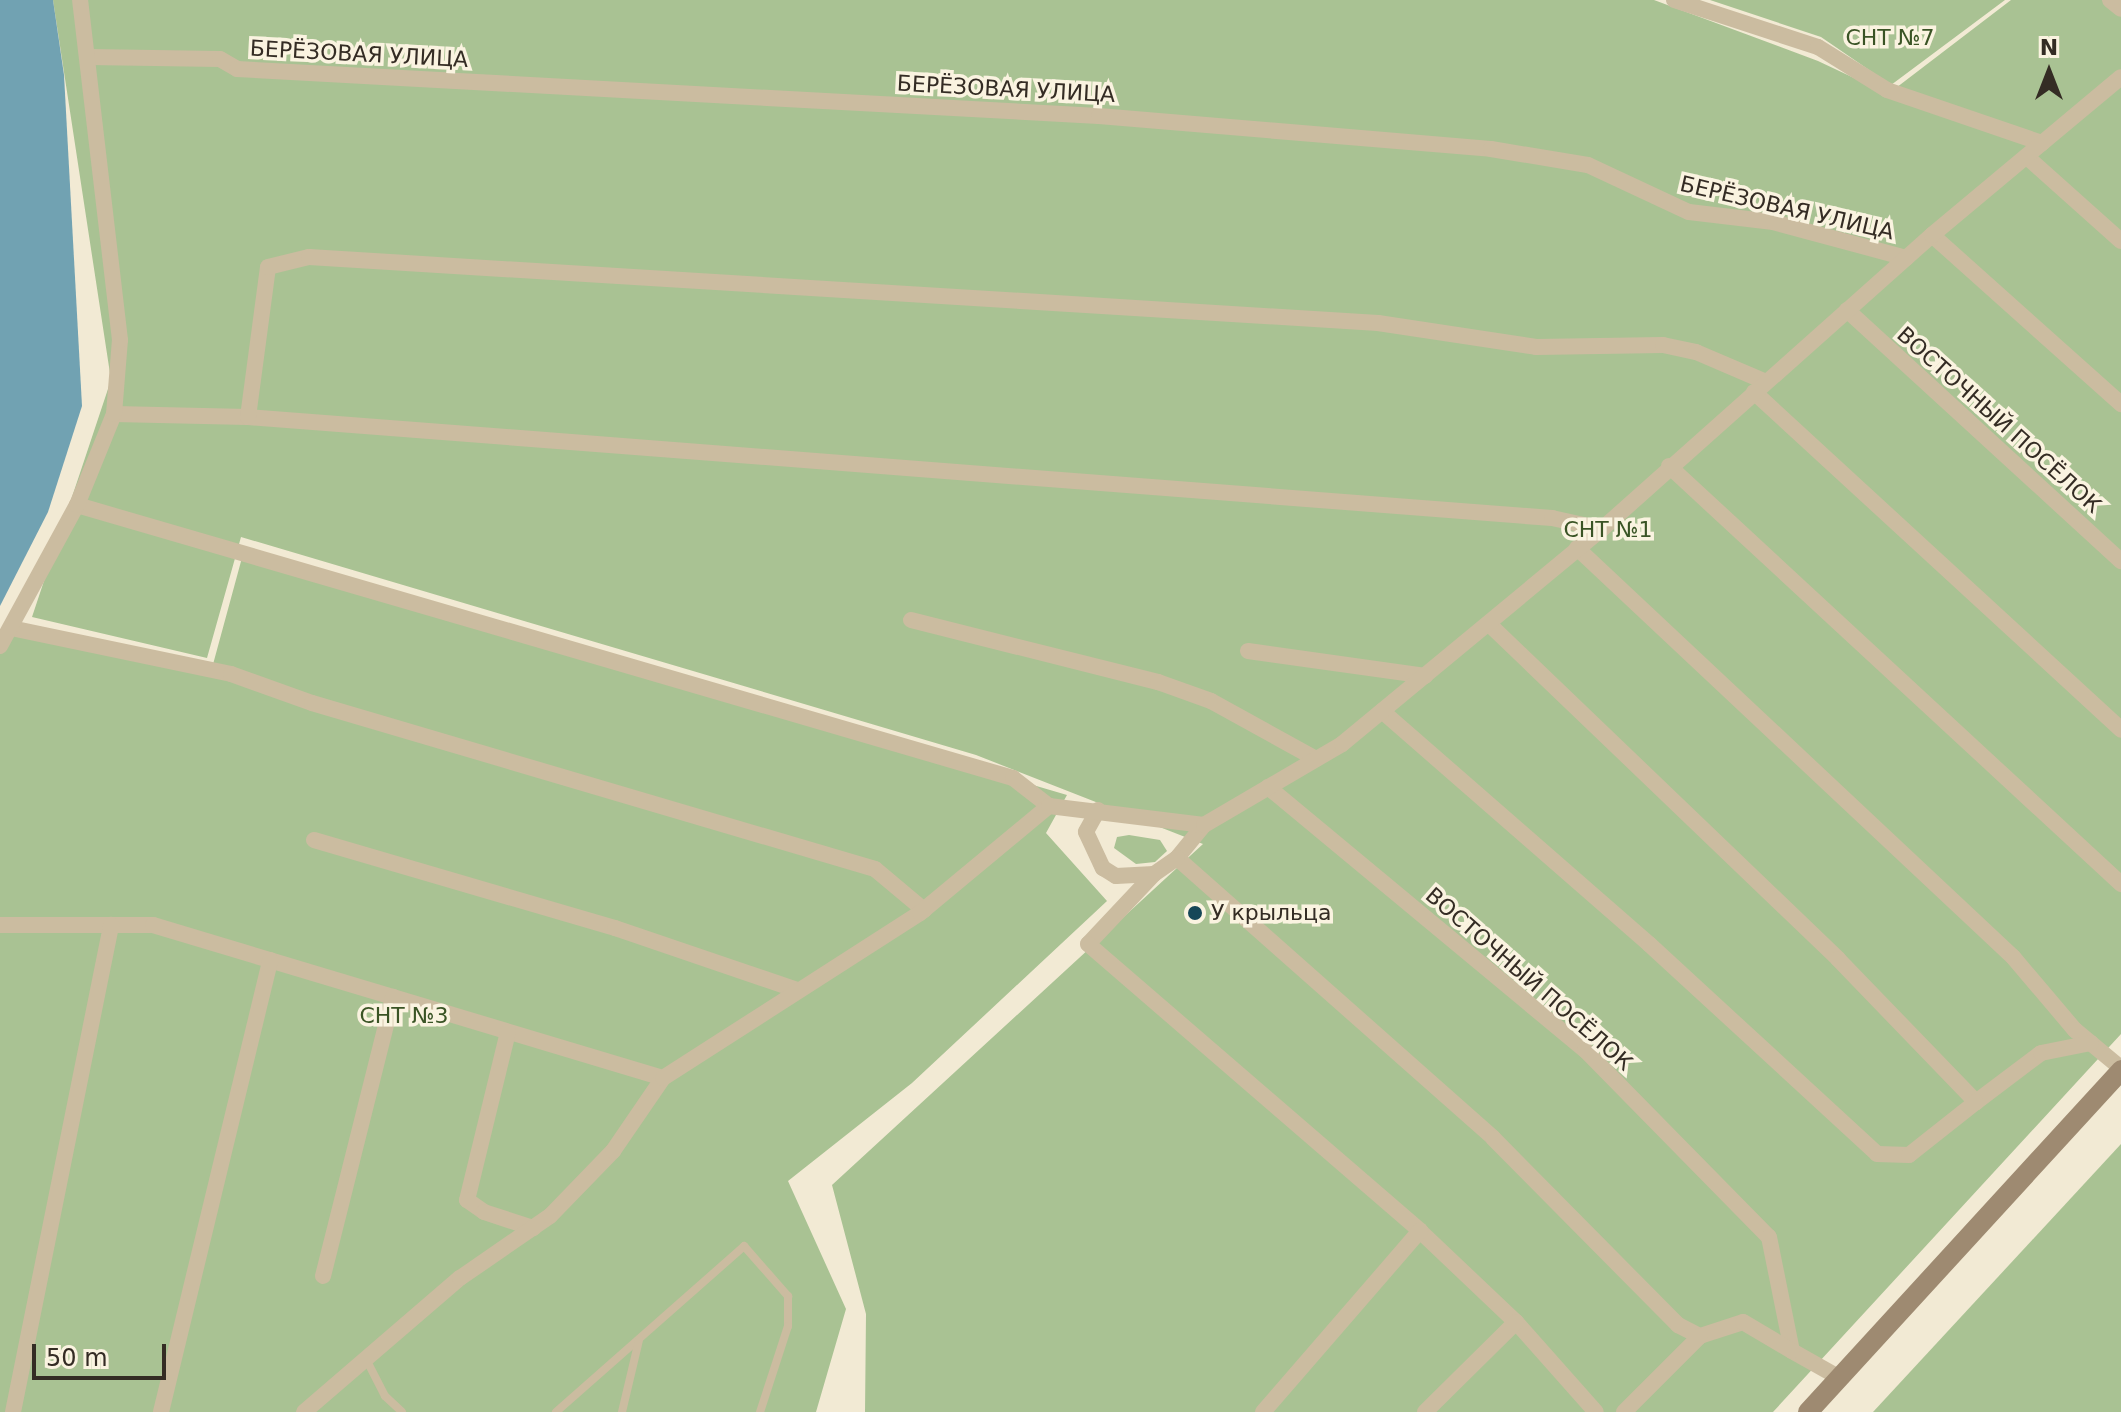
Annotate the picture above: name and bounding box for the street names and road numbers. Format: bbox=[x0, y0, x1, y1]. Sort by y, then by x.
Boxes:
street label: БЕРЁЗОВАЯ УЛИЦА bbox=[249, 35, 469, 73]
street label: БЕРЁЗОВАЯ УЛИЦА bbox=[896, 70, 1116, 108]
street label: БЕРЁЗОВАЯ УЛИЦА bbox=[1678, 171, 1896, 245]
street label: ВОСТОЧНЫЙ ПОСЁЛОК bbox=[1891, 321, 2107, 519]
street label: ВОСТОЧНЫЙ ПОСЁЛОК bbox=[1420, 882, 1638, 1076]

